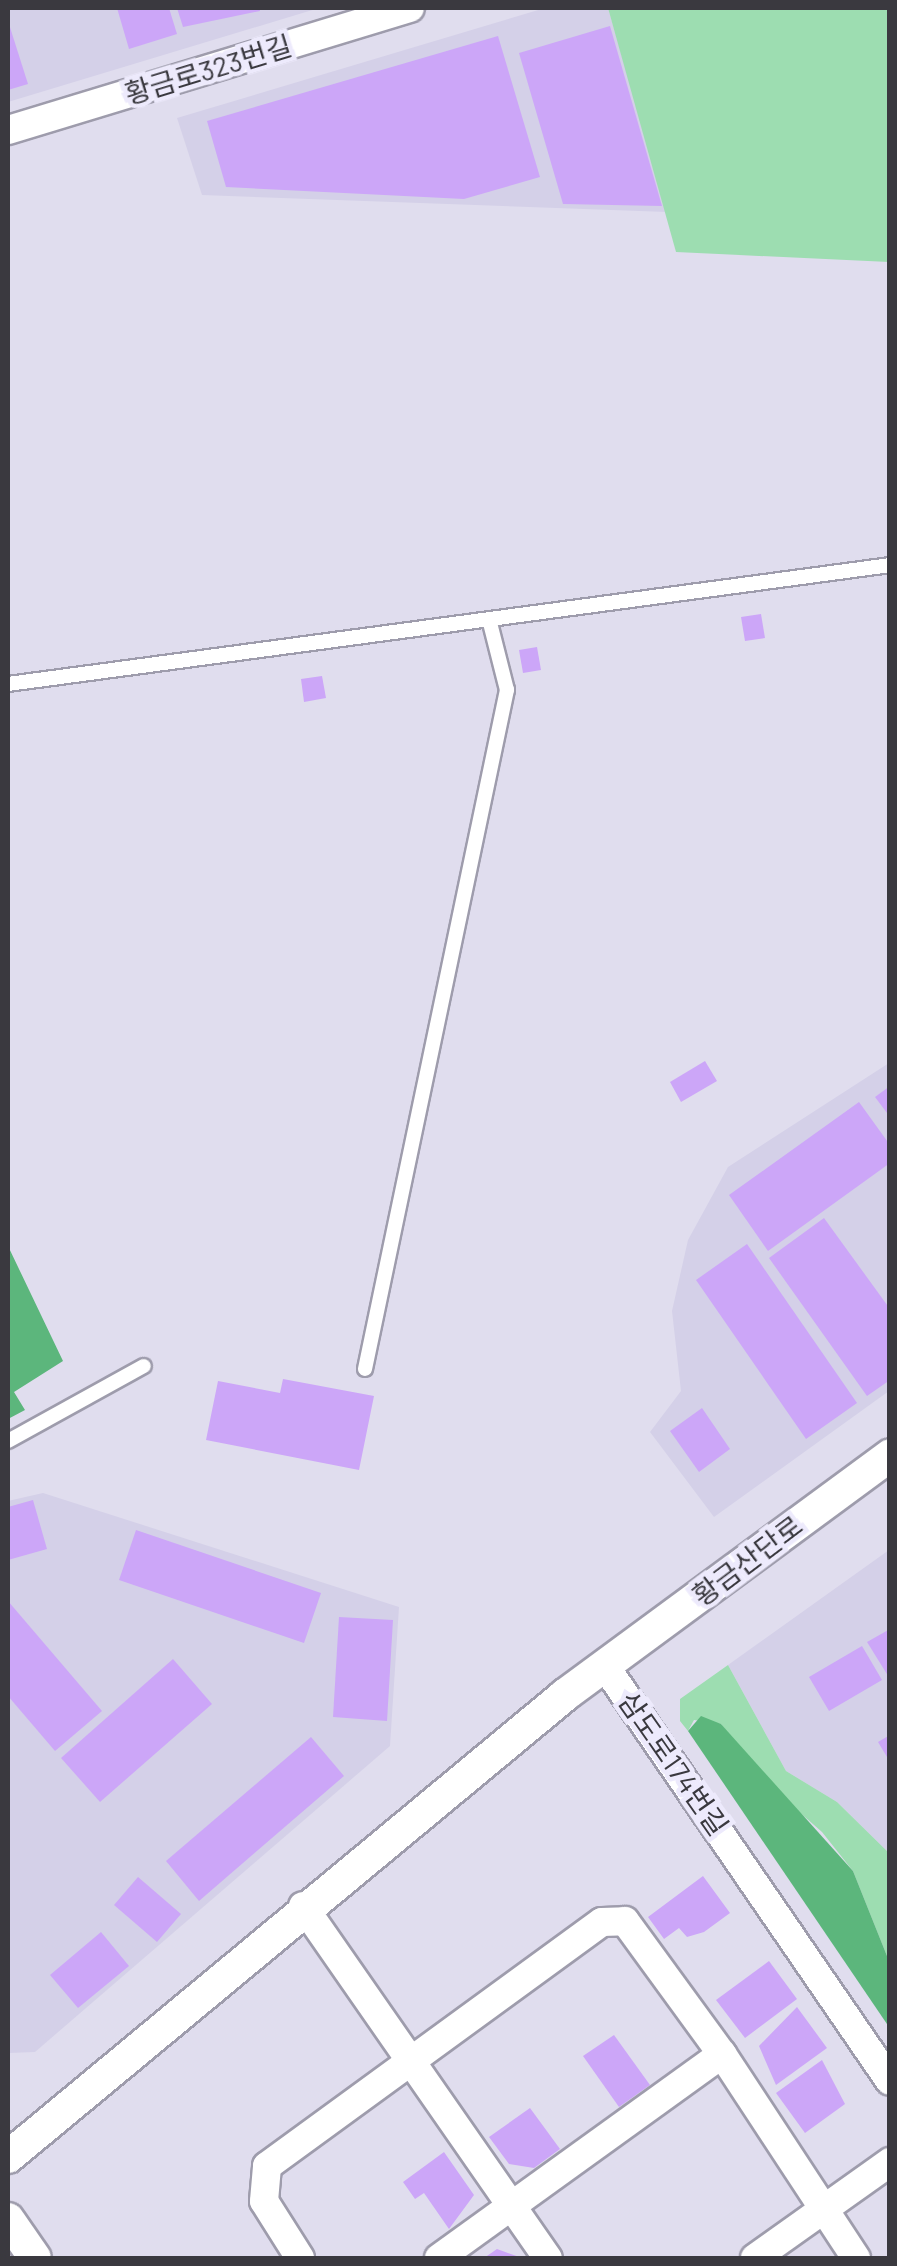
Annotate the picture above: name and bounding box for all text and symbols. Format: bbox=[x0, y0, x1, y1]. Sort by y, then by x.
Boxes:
street label: 황금로323번길 bbox=[121, 28, 295, 110]
street label: 황금산단로 bbox=[685, 1508, 809, 1612]
street label: 삼도로174번길 bbox=[612, 1685, 736, 1841]

